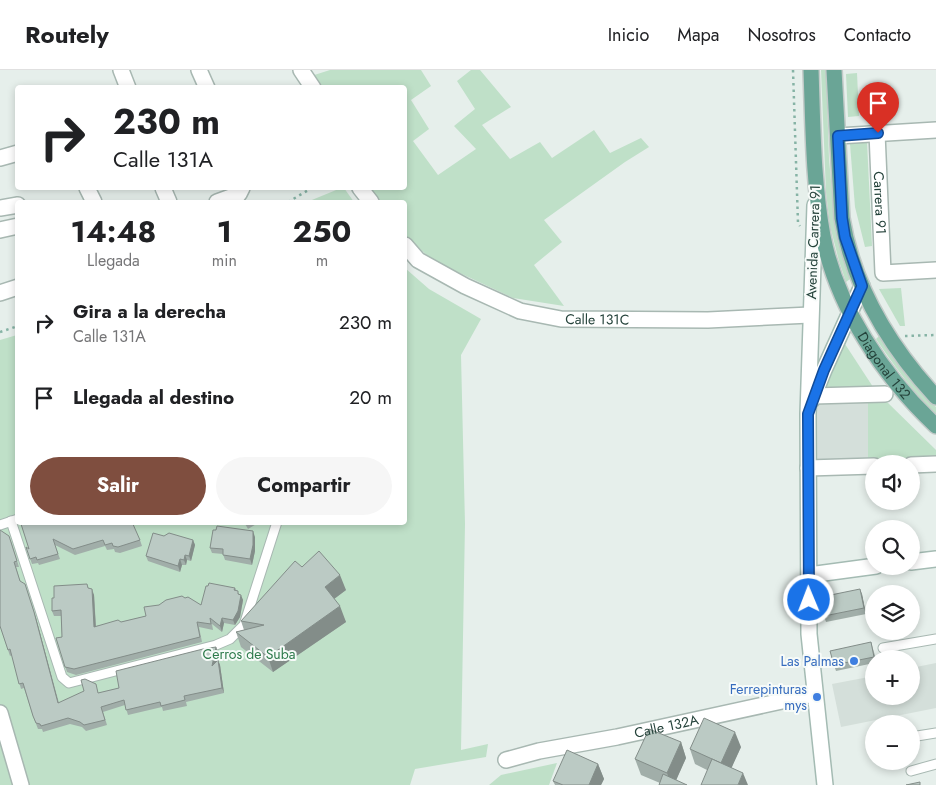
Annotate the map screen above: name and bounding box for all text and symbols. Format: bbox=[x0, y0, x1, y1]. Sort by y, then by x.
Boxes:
text: Routely bbox=[25, 17, 109, 52]
text: Inicio bbox=[608, 22, 649, 48]
text: Mapa bbox=[677, 22, 719, 48]
text: Nosotros bbox=[747, 22, 816, 48]
text: Contacto bbox=[844, 22, 911, 48]
pin bbox=[857, 82, 899, 133]
icon: arrive bbox=[864, 89, 892, 117]
text: 230 m bbox=[113, 97, 220, 147]
icon: right bbox=[30, 105, 95, 170]
text: Calle 131A bbox=[113, 143, 213, 175]
street label: Carrera 91 bbox=[869, 171, 891, 235]
street label: Avenida Carrera 91 bbox=[801, 184, 825, 300]
text: 14:48 bbox=[71, 210, 156, 253]
text: 1 bbox=[217, 210, 232, 253]
text: 250 bbox=[293, 210, 351, 253]
text: Llegada bbox=[87, 249, 140, 272]
text: min bbox=[212, 249, 237, 272]
text: m bbox=[316, 249, 328, 272]
text: Gira a la derecha bbox=[73, 298, 226, 325]
icon: right bbox=[30, 309, 58, 337]
text: 230 m bbox=[339, 309, 392, 336]
street label: Calle 131C bbox=[565, 309, 629, 329]
text: Calle 131A bbox=[73, 325, 146, 348]
street label: Diagonal 132 bbox=[853, 328, 915, 404]
icon: arrive bbox=[30, 384, 58, 412]
text: Llegada al destino bbox=[73, 384, 234, 411]
text: 20 m bbox=[349, 384, 392, 411]
map controls bbox=[865, 455, 920, 770]
button: sound bbox=[865, 455, 920, 510]
button: Salir bbox=[30, 457, 206, 515]
button: Compartir bbox=[216, 457, 392, 515]
button: search bbox=[865, 520, 920, 575]
position arrow bbox=[782, 573, 834, 625]
button: layers bbox=[865, 585, 920, 640]
park label: Cerros de Suba bbox=[203, 644, 295, 664]
button: + bbox=[865, 650, 920, 705]
place label: Las Palmas bbox=[781, 651, 844, 671]
marker: Las Palmas bbox=[848, 655, 860, 667]
place label: Ferrepinturas mys bbox=[730, 679, 807, 715]
marker: Ferrepinturas mys bbox=[811, 691, 823, 703]
street label: Calle 132A bbox=[632, 709, 701, 743]
button: − bbox=[865, 715, 920, 770]

